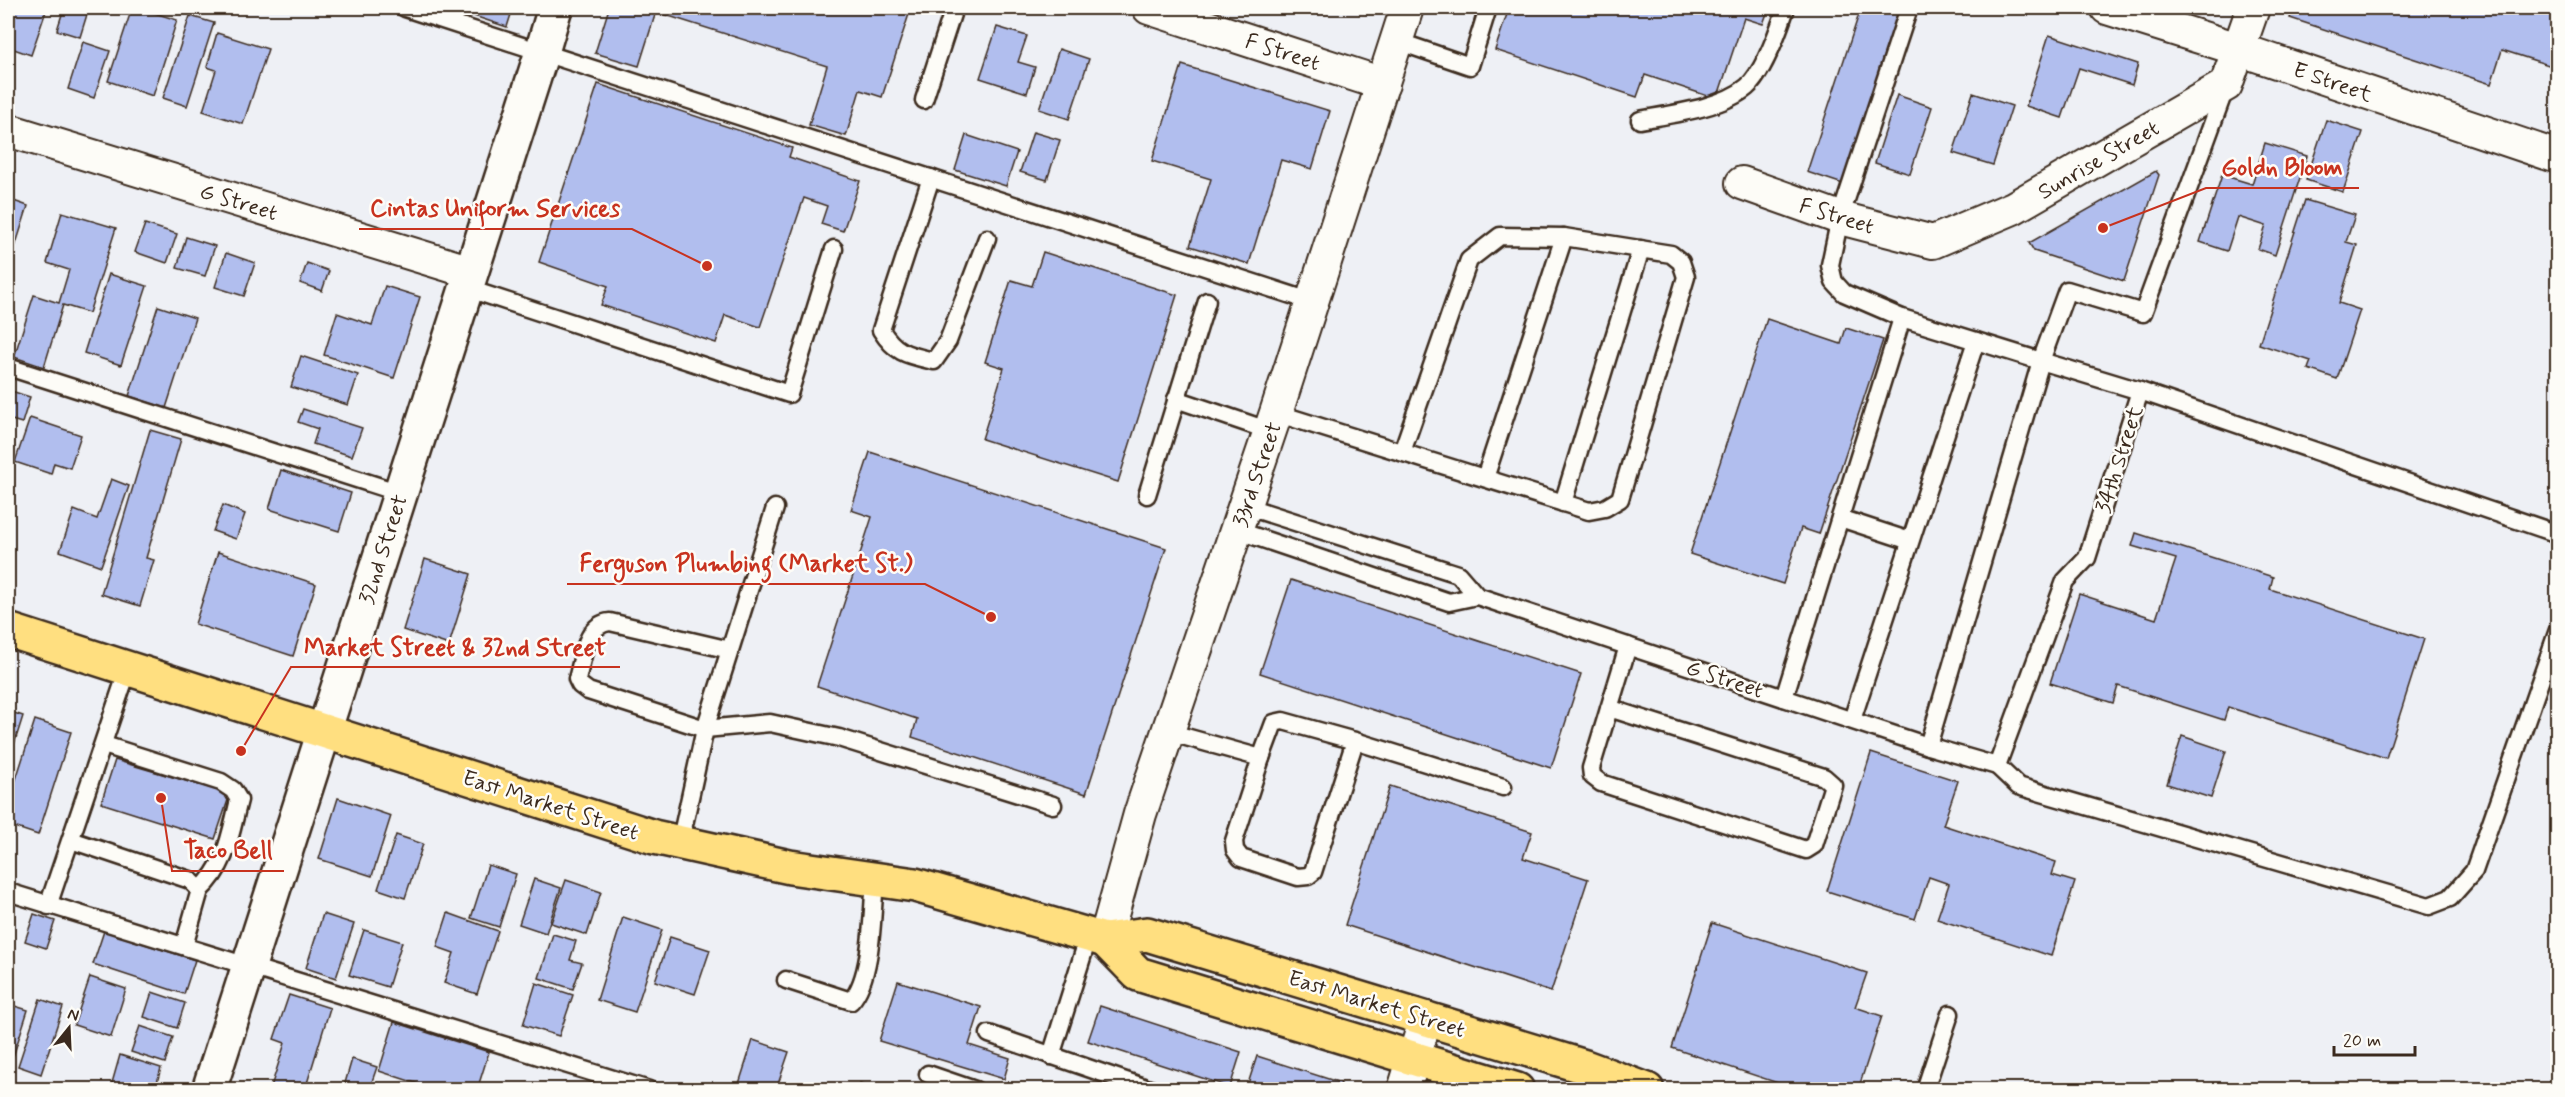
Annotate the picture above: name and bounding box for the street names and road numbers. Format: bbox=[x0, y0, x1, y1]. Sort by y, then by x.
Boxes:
street label: F Street bbox=[1242, 28, 1323, 78]
street label: E Street bbox=[2289, 56, 2376, 109]
street label: Sunrise Street bbox=[2033, 115, 2165, 207]
street label: G Street bbox=[196, 178, 281, 228]
street label: F Street bbox=[1796, 192, 1877, 242]
street label: 34th Street bbox=[2089, 403, 2150, 517]
street label: 33rd Street bbox=[1227, 418, 1289, 531]
street label: 32nd Street bbox=[353, 491, 415, 608]
street label: G Street bbox=[1682, 654, 1767, 706]
street label: East Market Street bbox=[459, 764, 642, 848]
street label: East Market Street bbox=[1285, 965, 1468, 1045]

